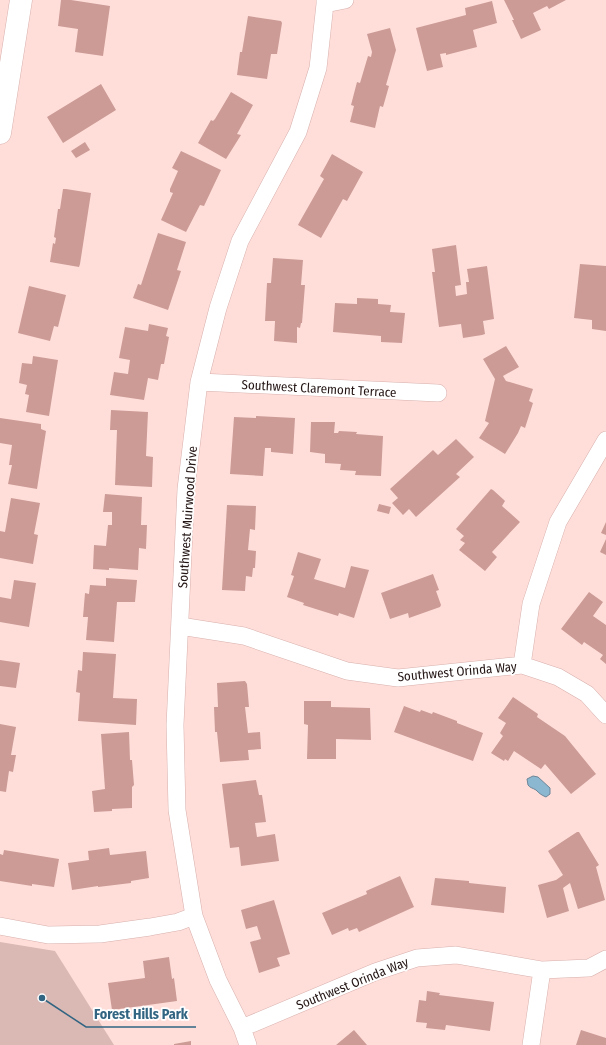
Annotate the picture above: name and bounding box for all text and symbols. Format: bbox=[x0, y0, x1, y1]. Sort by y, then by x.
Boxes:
street label: Southwest Claremont Terrace bbox=[241, 377, 397, 400]
street label: Southwest Muirwood Drive bbox=[175, 445, 200, 589]
street label: Southwest Orinda Way bbox=[397, 659, 517, 684]
street label: Southwest Orinda Way bbox=[294, 954, 411, 1013]
callout: Forest Hills Park bbox=[86, 1001, 196, 1027]
text: Forest Hills Park bbox=[94, 1006, 189, 1023]

